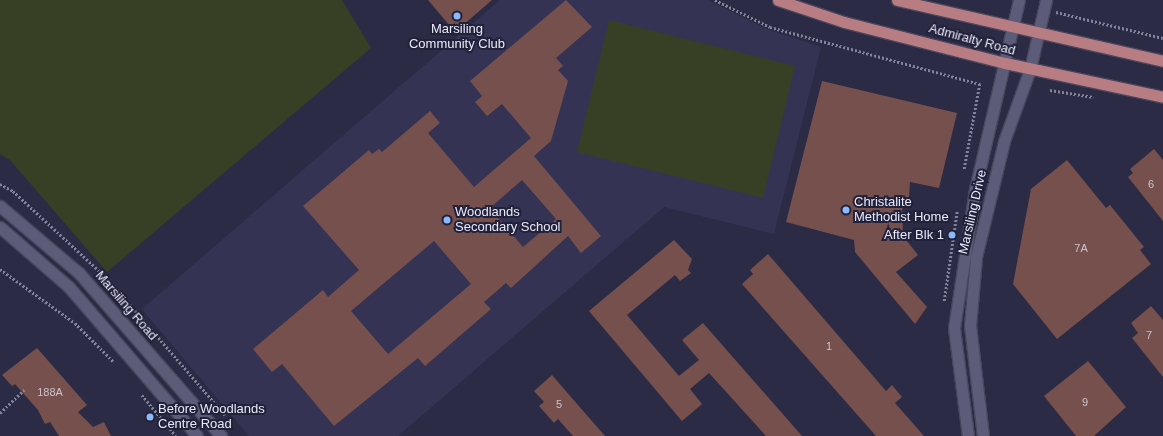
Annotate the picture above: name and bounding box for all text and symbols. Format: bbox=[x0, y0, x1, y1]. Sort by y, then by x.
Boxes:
marker: Marsiling Community Club bbox=[452, 11, 462, 21]
street label: Admiralty Road bbox=[927, 21, 1017, 59]
place label: Marsiling Community Club bbox=[409, 22, 505, 53]
street label: Marsiling Drive bbox=[956, 168, 990, 256]
house number: 6 bbox=[1148, 177, 1154, 191]
place label: Christalite Methodist Home bbox=[854, 195, 949, 226]
place label: Woodlands Secondary School bbox=[455, 205, 561, 236]
marker: Christalite Methodist Home bbox=[841, 205, 851, 215]
marker: Woodlands Secondary School bbox=[442, 215, 452, 225]
place label: After Blk 1 bbox=[884, 227, 944, 243]
marker: After Blk 1 bbox=[947, 230, 957, 240]
house number: 7A bbox=[1074, 241, 1088, 255]
street label: Marsiling Road bbox=[92, 268, 160, 344]
house number: 7 bbox=[1146, 328, 1152, 342]
house number: 1 bbox=[826, 339, 832, 353]
house number: 188A bbox=[37, 385, 63, 399]
house number: 9 bbox=[1082, 395, 1088, 409]
house number: 5 bbox=[556, 397, 562, 411]
place label: Before Woodlands Centre Road bbox=[158, 402, 265, 433]
marker: Before Woodlands Centre Road bbox=[145, 412, 155, 422]

